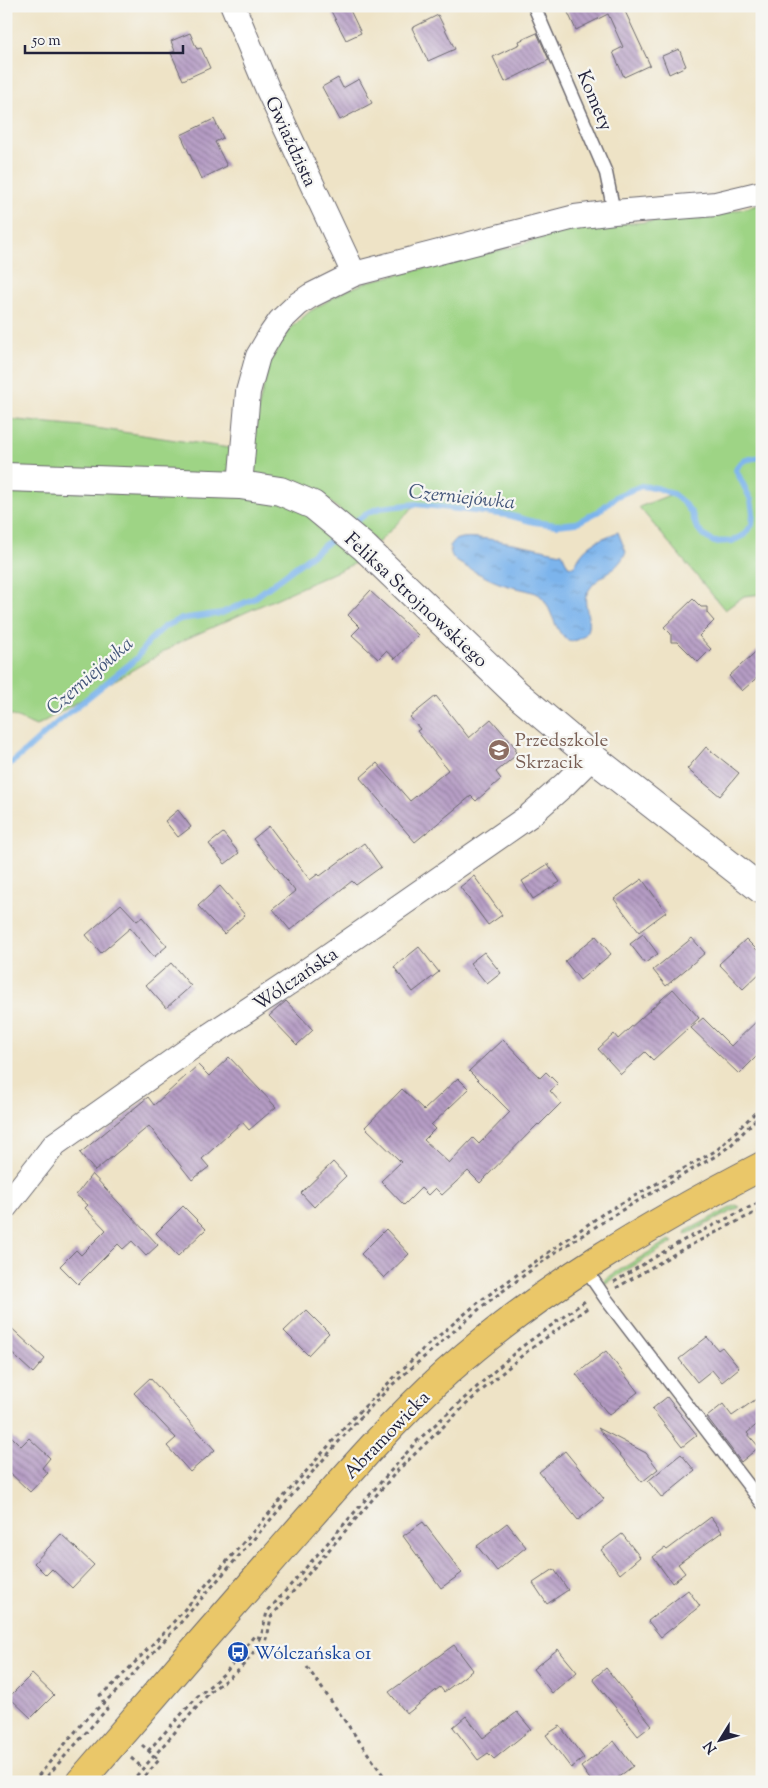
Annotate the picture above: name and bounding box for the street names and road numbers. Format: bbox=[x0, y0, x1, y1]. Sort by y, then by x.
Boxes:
street label: Komety bbox=[569, 66, 619, 136]
street label: Gwiaździsta bbox=[257, 92, 323, 192]
street label: Feliksa Strojnowskiego bbox=[338, 527, 493, 675]
street label: Wólczańska bbox=[249, 942, 344, 1018]
street label: Abramowicka bbox=[338, 1385, 437, 1486]

